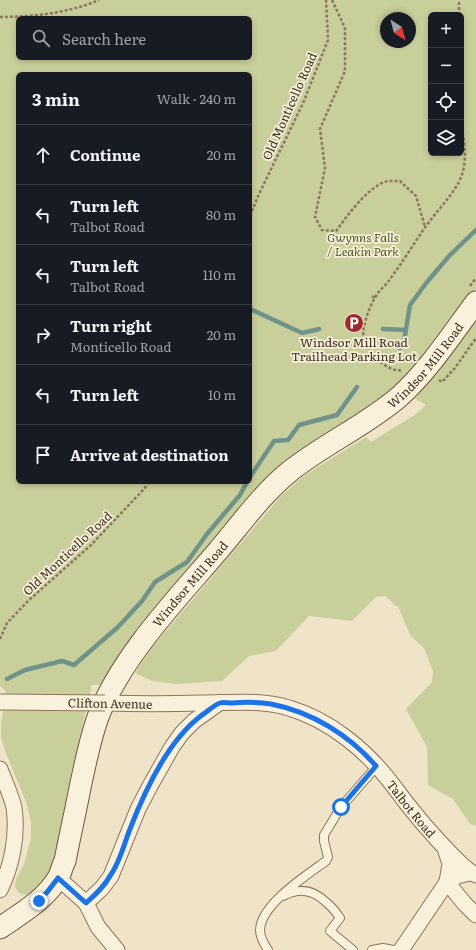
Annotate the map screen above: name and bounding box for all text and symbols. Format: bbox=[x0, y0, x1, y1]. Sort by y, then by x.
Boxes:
north arrow bbox=[380, 12, 416, 48]
map controls bbox=[428, 12, 464, 156]
button: + bbox=[428, 12, 464, 48]
search box bbox=[16, 16, 252, 60]
icon: search bbox=[30, 27, 52, 49]
text: Search here bbox=[62, 27, 146, 50]
button: − bbox=[428, 48, 464, 84]
street label: Old Monticello Road bbox=[257, 49, 321, 163]
button: locate bbox=[428, 84, 464, 120]
text: 3 min bbox=[32, 86, 80, 111]
text: Walk · 240 m bbox=[157, 89, 236, 108]
button: layers bbox=[428, 120, 464, 156]
text: Continue bbox=[70, 143, 140, 166]
icon: ahead bbox=[32, 144, 54, 166]
text: 20 m bbox=[207, 145, 236, 164]
text: Turn left bbox=[70, 194, 139, 217]
icon: left bbox=[32, 204, 54, 226]
text: 80 m bbox=[206, 205, 236, 224]
text: Talbot Road bbox=[70, 217, 145, 236]
park label: Gwynns Falls / Leakin Park bbox=[327, 228, 399, 260]
text: Turn left bbox=[70, 254, 139, 277]
icon: left bbox=[32, 264, 54, 286]
text: 110 m bbox=[203, 265, 236, 284]
text: Talbot Road bbox=[70, 277, 145, 296]
parking icon: Windsor Mill Road Trailhead Parking Lot bbox=[343, 312, 365, 334]
text: Turn right bbox=[70, 314, 152, 337]
street label: Windsor Mill Road bbox=[383, 318, 468, 412]
icon: right bbox=[32, 324, 54, 346]
text: 20 m bbox=[207, 325, 236, 344]
place label: Windsor Mill Road Trailhead Parking Lot bbox=[291, 333, 417, 365]
text: Monticello Road bbox=[70, 337, 171, 356]
text: Turn left bbox=[70, 383, 139, 406]
icon: left bbox=[32, 384, 54, 406]
text: 10 m bbox=[208, 385, 236, 404]
text: Arrive at destination bbox=[70, 443, 229, 466]
icon: arrive bbox=[32, 444, 54, 466]
street label: Old Monticello Road bbox=[18, 506, 116, 599]
street label: Windsor Mill Road bbox=[148, 536, 232, 631]
street label: Clifton Avenue bbox=[68, 693, 152, 713]
street label: Talbot Road bbox=[383, 776, 441, 842]
route start bbox=[332, 798, 350, 816]
route end bbox=[30, 892, 48, 910]

